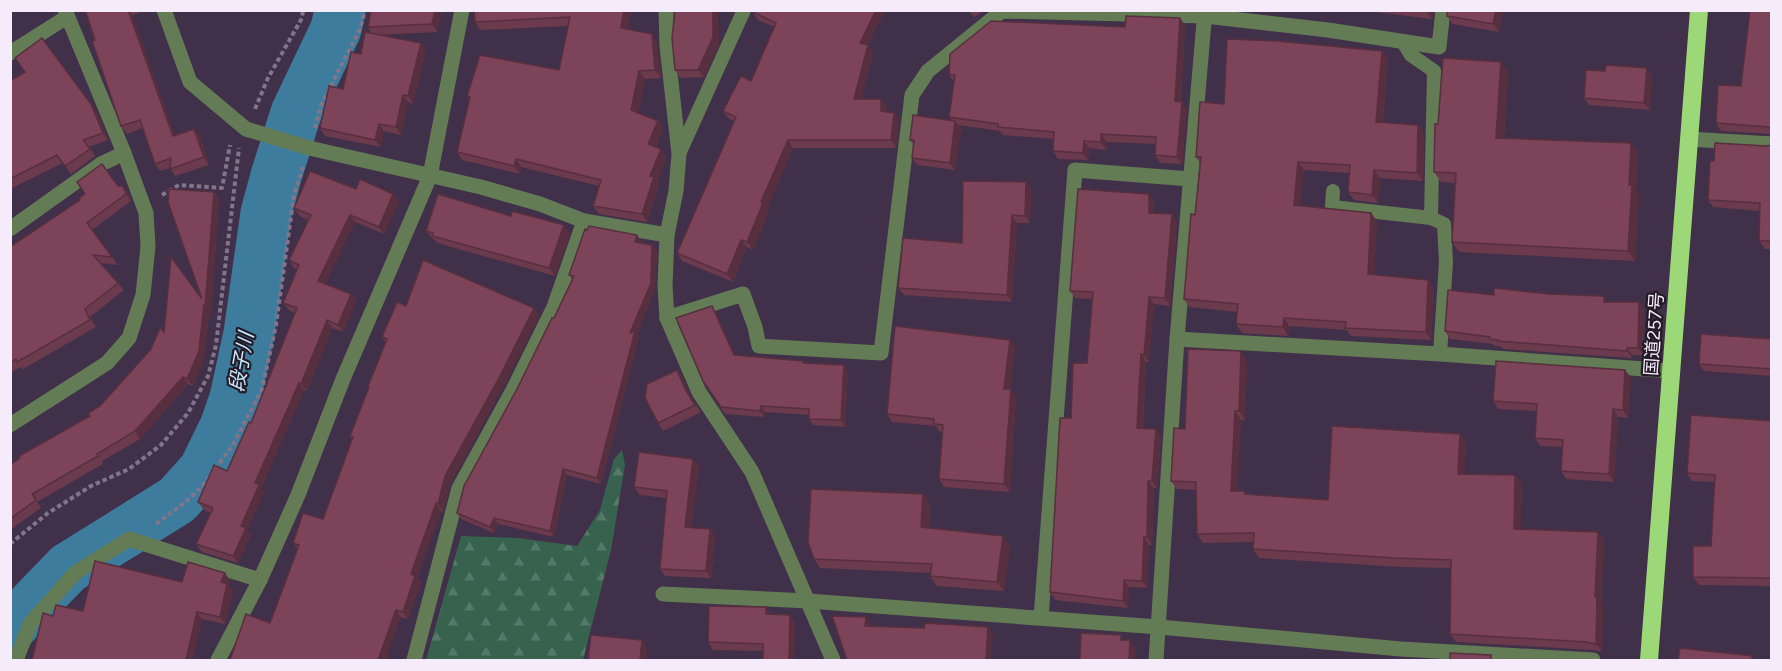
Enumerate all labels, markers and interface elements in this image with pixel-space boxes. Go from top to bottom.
street label: 国道257号 [1640,291,1668,377]
water label: 段子川 [224,328,258,394]

